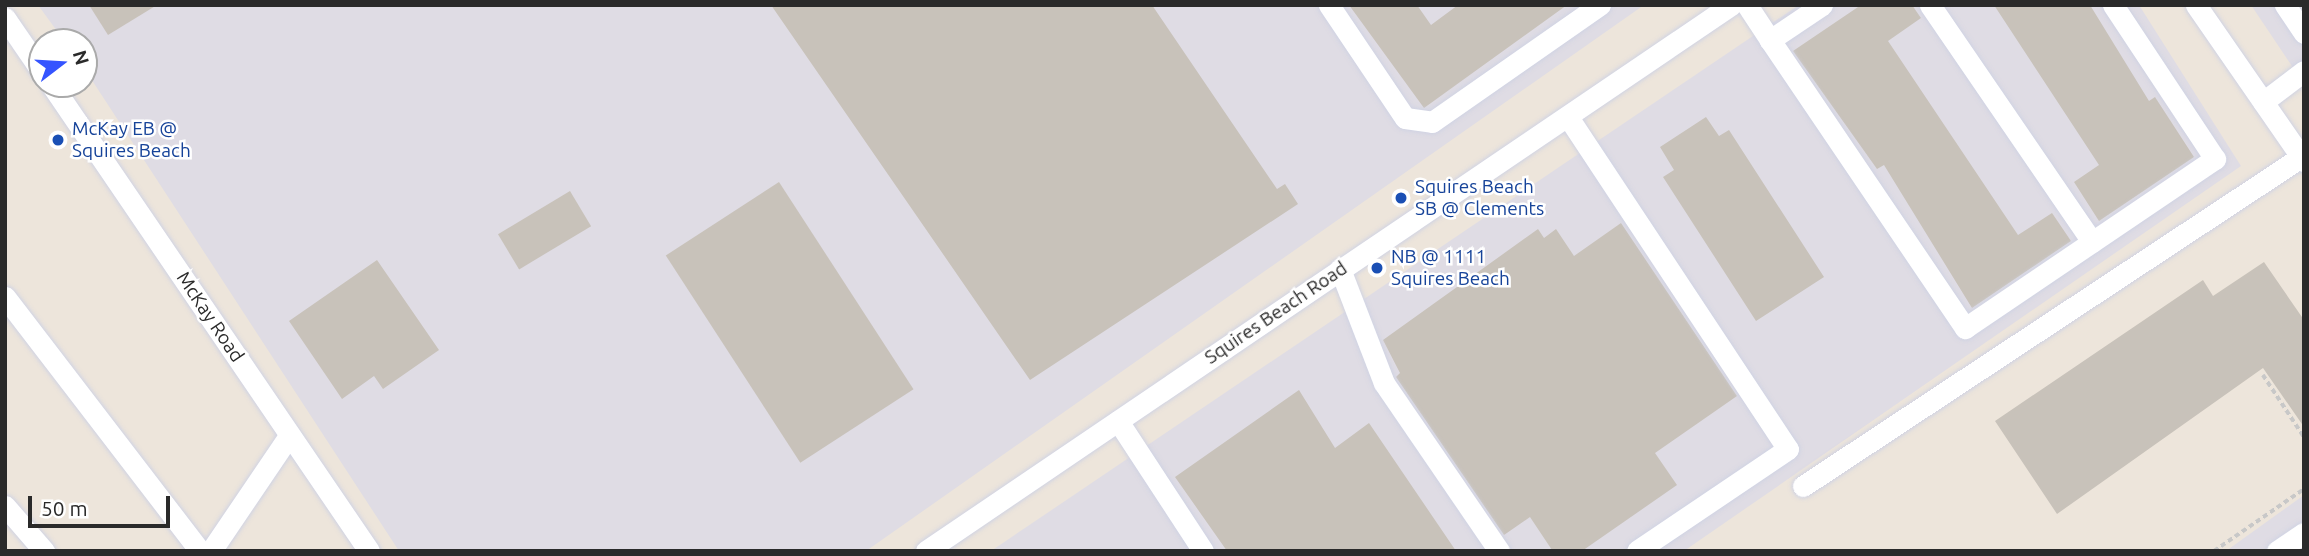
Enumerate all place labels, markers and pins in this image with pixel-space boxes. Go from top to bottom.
place label: McKay EB @ Squires Beach [72,118,191,162]
marker: McKay EB @ Squires Beach [50,132,66,148]
place label: Squires Beach SB @ Clements [1415,176,1544,220]
marker: Squires Beach SB @ Clements [1393,190,1409,206]
place label: NB @ 1111 Squires Beach [1391,246,1510,290]
marker: NB @ 1111 Squires Beach [1369,260,1385,276]

